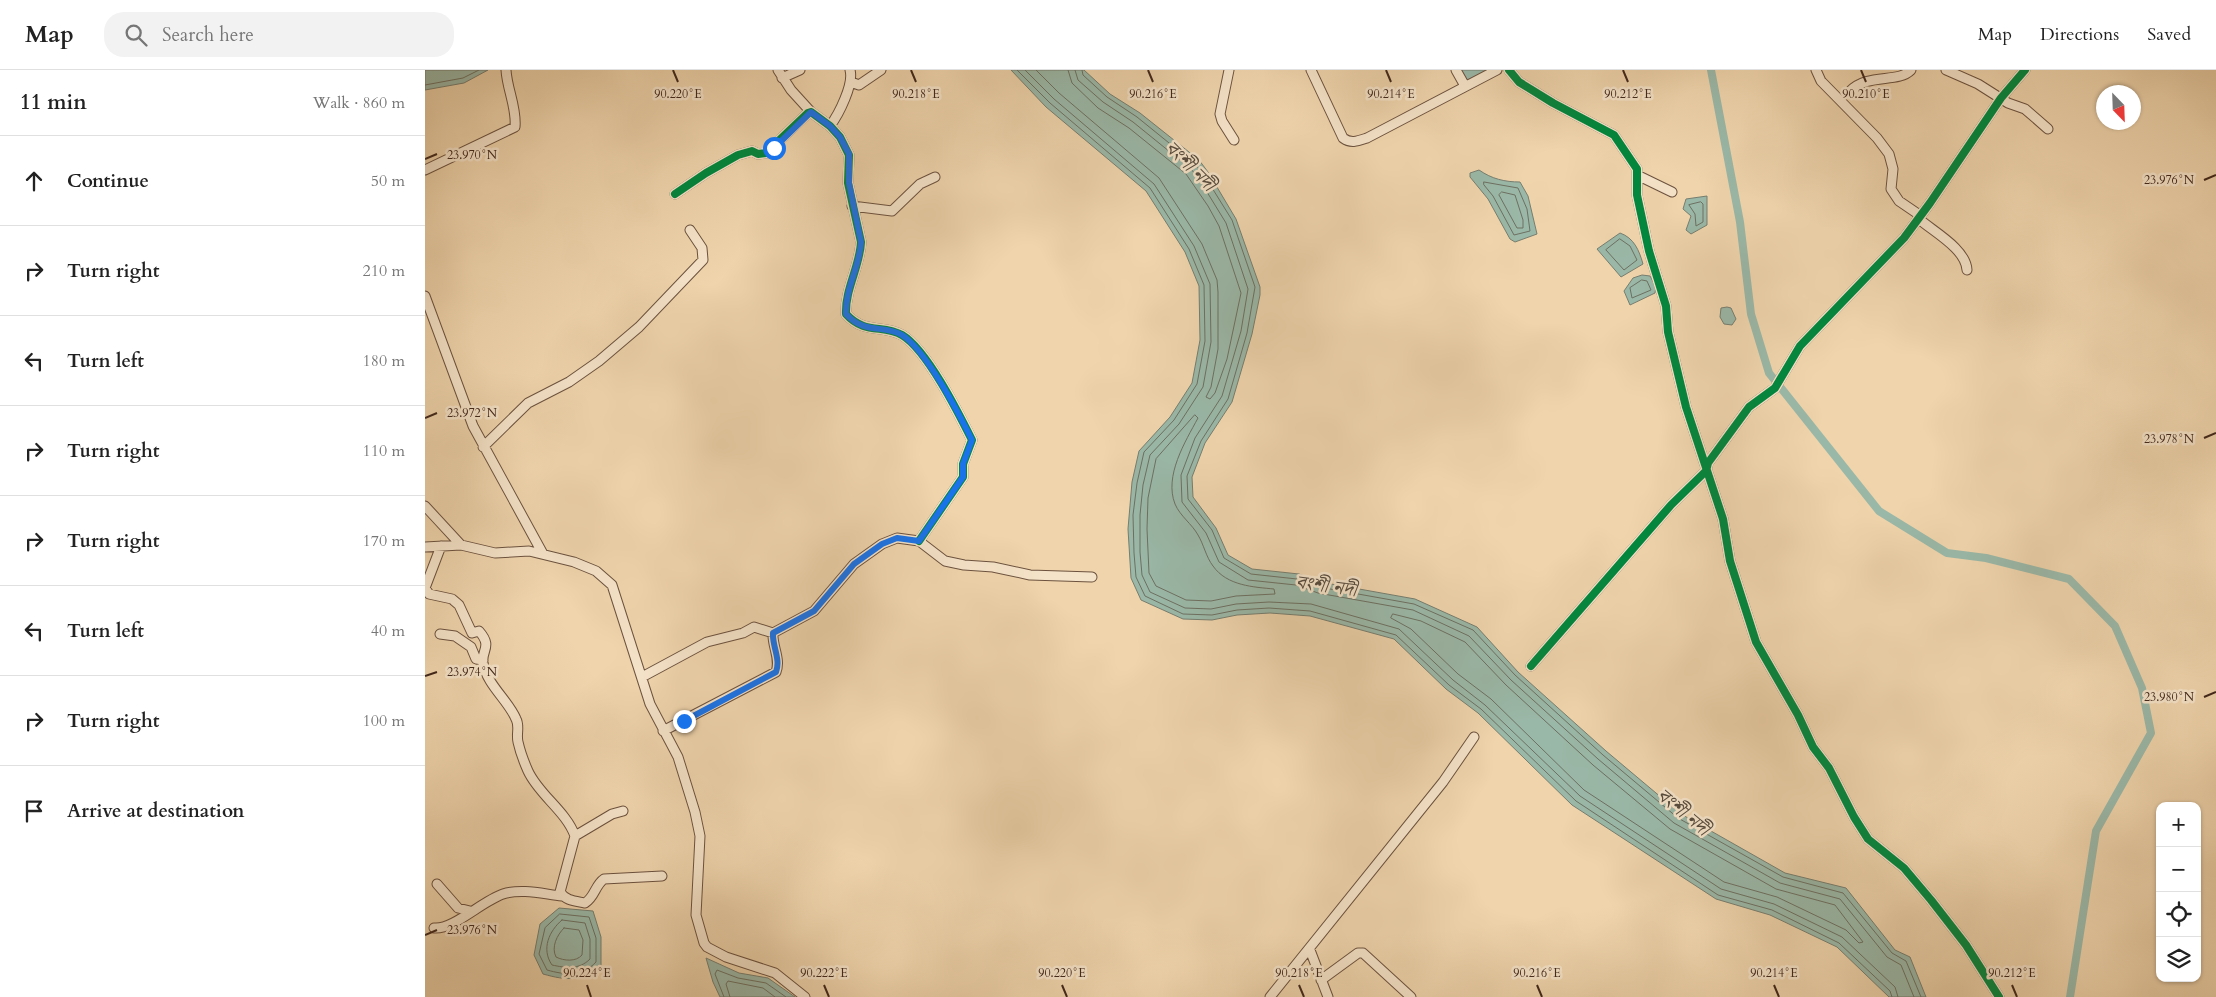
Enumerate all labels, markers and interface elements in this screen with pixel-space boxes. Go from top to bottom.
search box [104,12,454,57]
text: Map [25,18,74,51]
icon: search [122,21,150,49]
text: Search here [162,22,254,48]
text: Map [1978,22,2012,47]
text: Directions [2040,22,2119,47]
text: Saved [2147,22,2191,47]
north arrow [2096,85,2141,130]
text: 90.220°E [654,86,702,102]
text: 90.218°E [892,86,940,102]
text: 90.216°E [1129,86,1177,102]
text: 90.214°E [1367,86,1415,102]
text: 90.212°E [1604,86,1652,102]
text: 90.210°E [1842,86,1890,102]
text: 11 min [20,88,87,117]
text: Walk · 860 m [313,92,405,114]
water label: বংশী নদী [1159,135,1222,198]
route start [763,137,786,160]
text: 23.970°N [447,147,498,163]
icon: ahead [20,167,48,195]
text: Continue [67,168,149,194]
text: 50 m [371,170,405,192]
text: 23.976°N [2144,172,2195,188]
icon: right [20,257,48,285]
text: Turn right [67,258,159,284]
text: 210 m [363,260,405,282]
icon: left [20,347,48,375]
text: Turn left [67,348,144,374]
text: 180 m [363,350,405,372]
text: 23.972°N [447,405,498,421]
text: 23.978°N [2144,431,2195,447]
icon: right [20,437,48,465]
text: Turn right [67,438,159,464]
text: 110 m [363,440,405,462]
icon: right [20,527,48,555]
text: Turn right [67,528,159,554]
text: 170 m [363,530,405,552]
water label: বংশী নদী [1294,569,1360,603]
icon: left [20,617,48,645]
text: Turn left [67,618,144,644]
text: 40 m [371,620,405,642]
text: 23.974°N [447,664,498,680]
text: 23.980°N [2144,689,2195,705]
icon: right [20,707,48,735]
text: Turn right [67,708,159,734]
text: 100 m [363,710,405,732]
route end [673,710,696,733]
water label: বংশী নদী [1651,782,1717,843]
icon: arrive [20,797,48,825]
text: Arrive at destination [67,798,244,824]
map controls [2156,802,2201,982]
button: + [2156,802,2201,847]
button: − [2156,847,2201,892]
button: locate [2156,892,2201,937]
text: 23.976°N [447,922,498,938]
button: layers [2156,937,2201,982]
text: 90.224°E [563,965,611,981]
text: 90.222°E [800,965,848,981]
text: 90.220°E [1038,965,1086,981]
text: 90.218°E [1275,965,1323,981]
text: 90.216°E [1513,965,1561,981]
text: 90.214°E [1750,965,1798,981]
text: 90.212°E [1988,965,2036,981]

